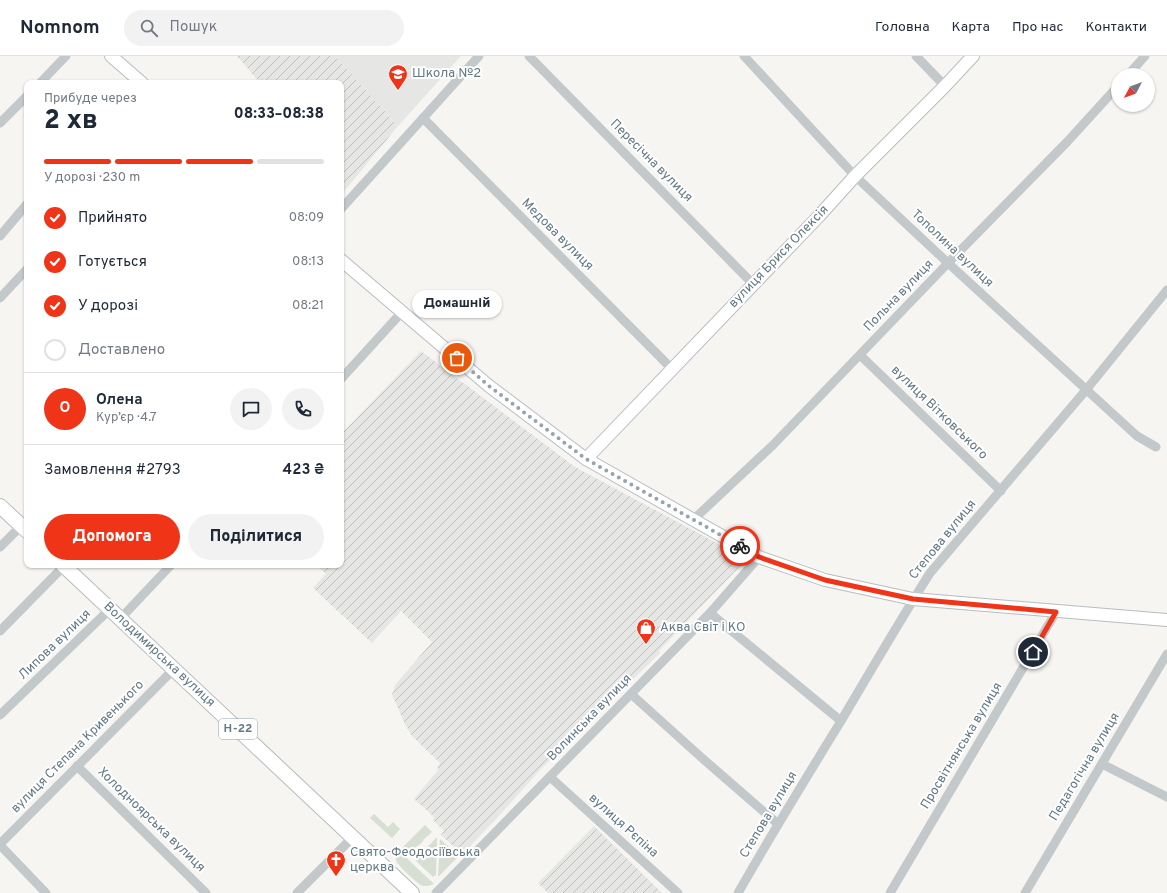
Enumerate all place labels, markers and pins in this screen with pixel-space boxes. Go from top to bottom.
school or university icon: Школа №2 [387,63,409,91]
place label: Школа №2 [412,66,481,82]
callout: Домашній [412,290,502,318]
pin [440,341,474,375]
shop icon: Аква Світ і КО [635,617,657,645]
place label: Аква Світ і КО [660,620,746,636]
pin [1016,635,1050,669]
place label: Свято-Феодосіївська церква [350,845,480,876]
church icon: Свято-Феодосіївська церква [325,849,347,877]

